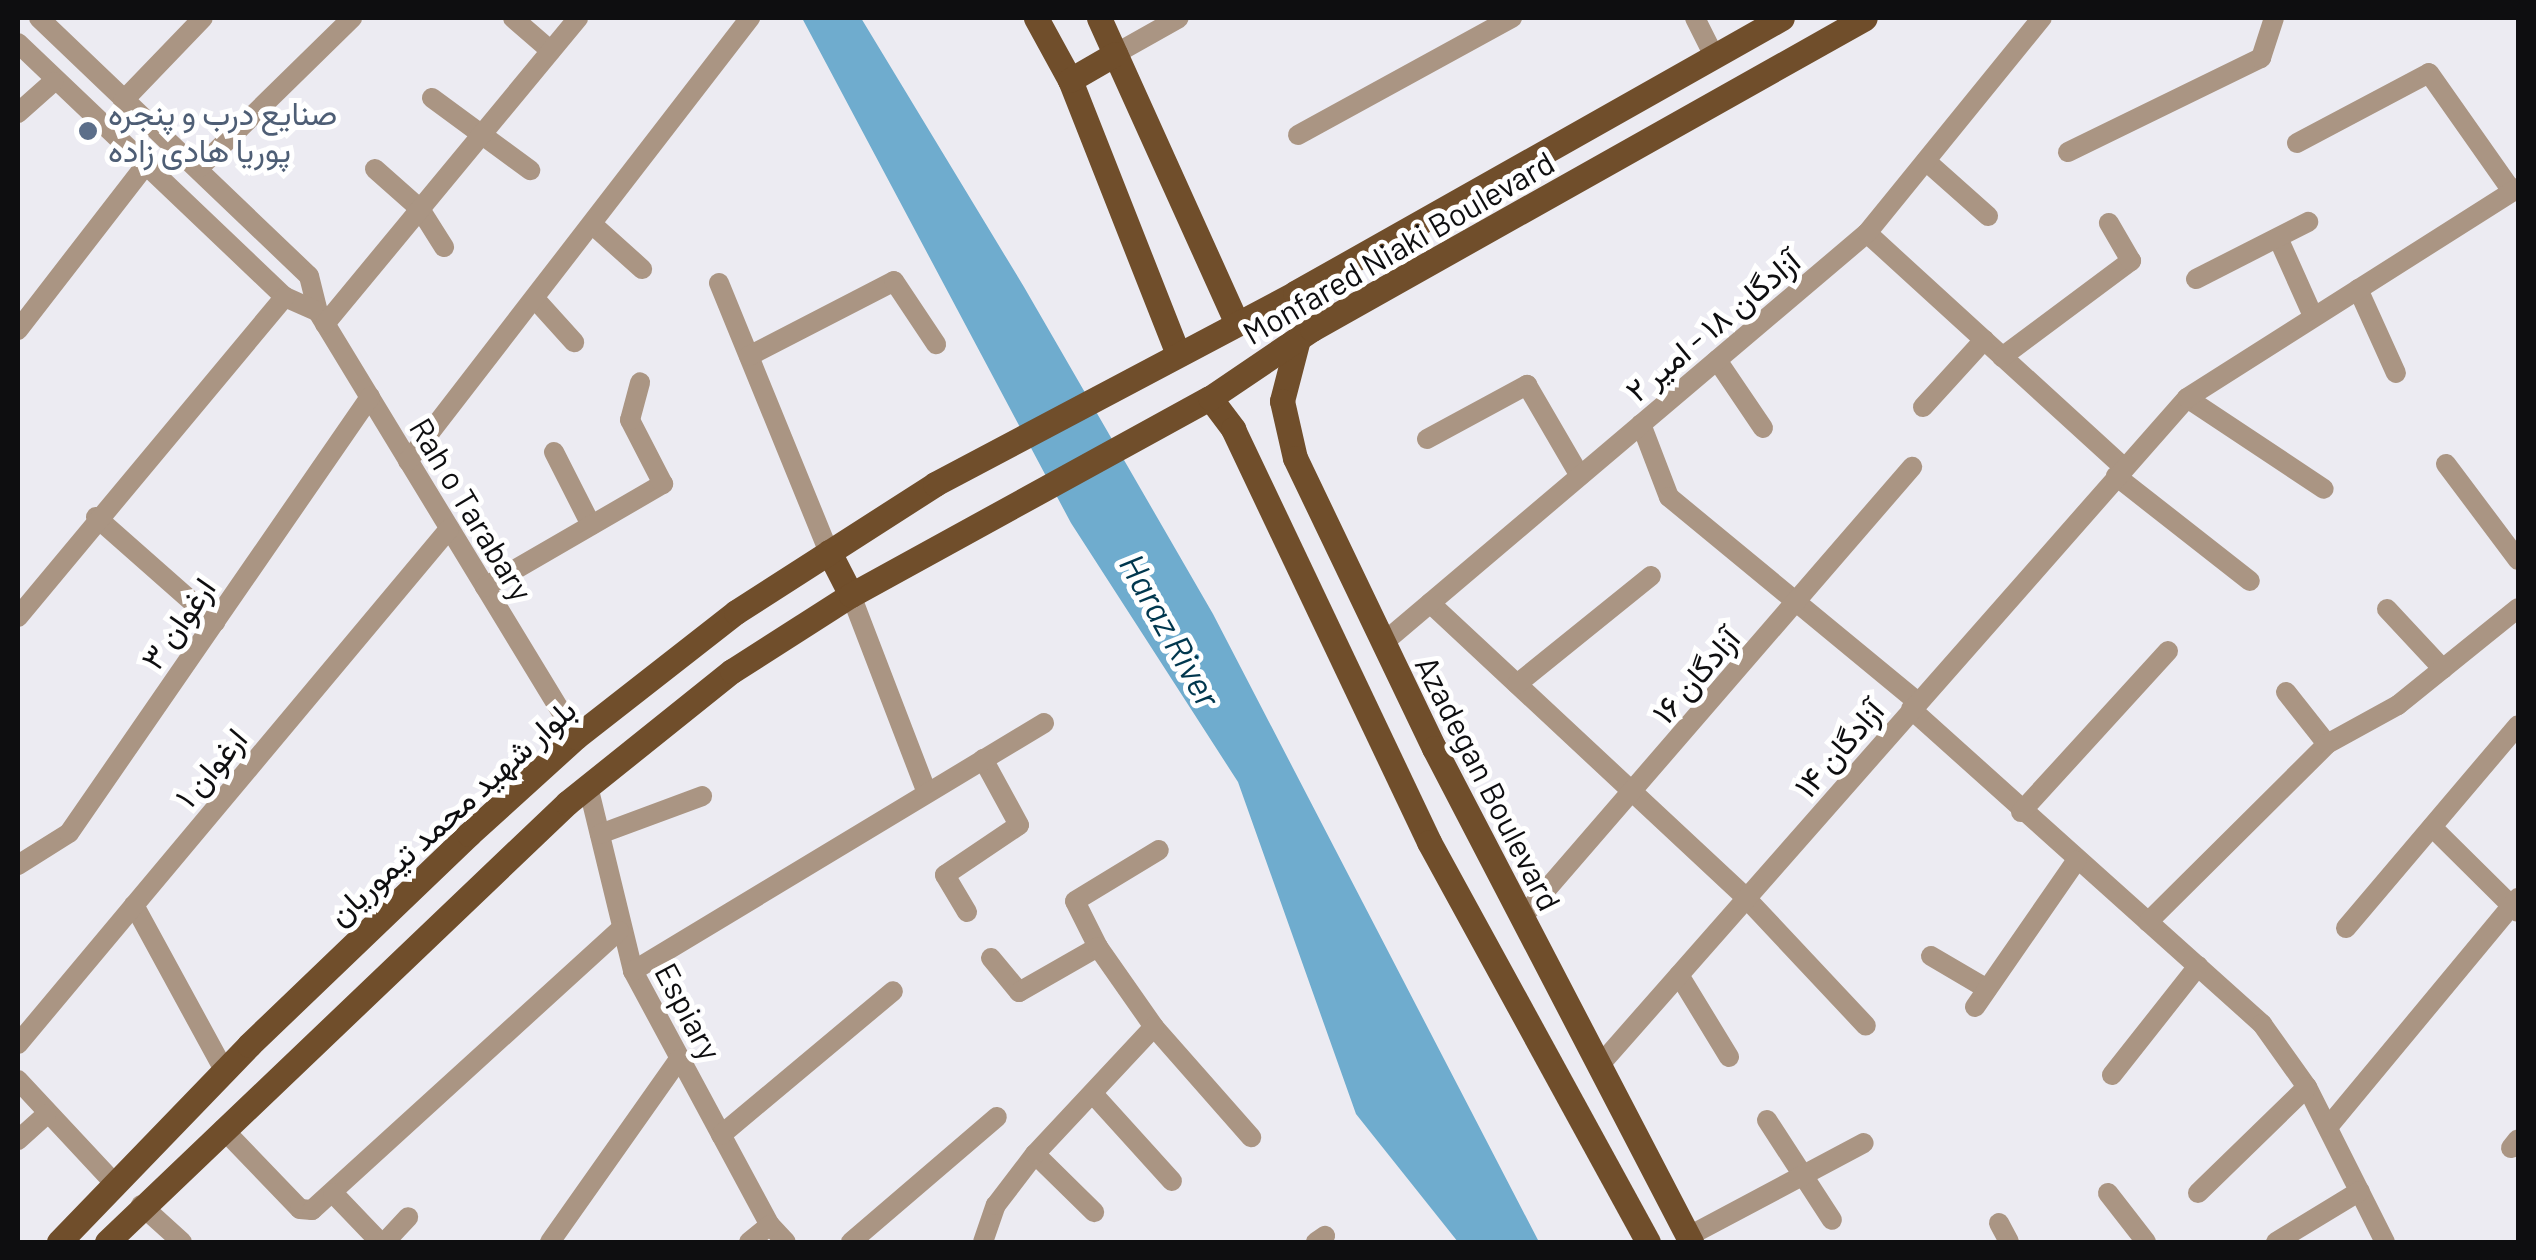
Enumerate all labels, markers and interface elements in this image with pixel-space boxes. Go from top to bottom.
place label: صنایع درب و پنجره پوریا هادی زاده [108,94,337,169]
marker: صنایع درب و پنجره پوریا هادی زاده [77,120,99,142]
street label: Monfared Niaki Boulevard [1236,142,1560,352]
street label: آزادگان ۱۸ - امیر ۲ [1617,241,1807,409]
street label: Rah o Tarabary [402,411,542,607]
water label: Haraz River [1112,546,1230,714]
street label: ارغوان ۳ [132,570,222,676]
street label: آزادگان ۱۶ [1643,619,1747,731]
street label: Azadegan Boulevard [1408,649,1570,917]
street label: بلوار شهید محمد تیموریان [319,690,583,932]
street label: آزادگان ۱۴ [1785,691,1891,805]
street label: ارغوان ۱ [166,720,254,814]
street label: Espiary [648,956,730,1066]

